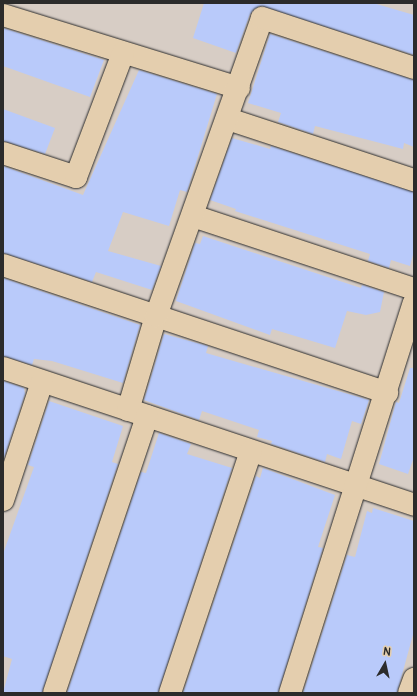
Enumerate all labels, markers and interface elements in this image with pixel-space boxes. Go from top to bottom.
north arrow [365,644,405,684]
text: N [382,645,392,659]

